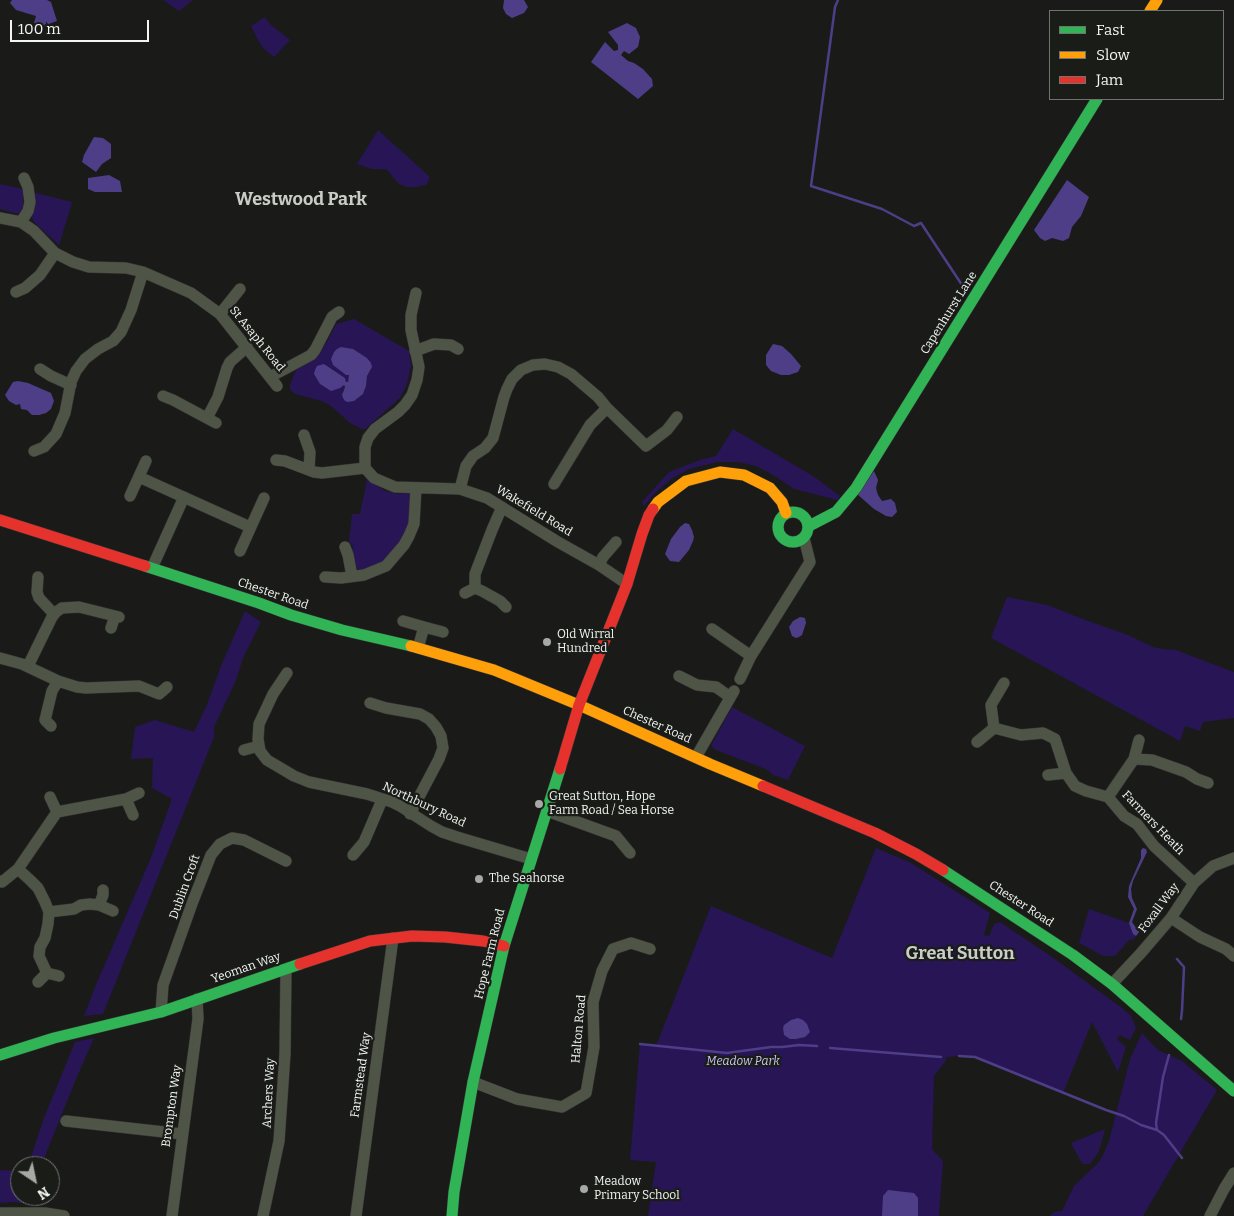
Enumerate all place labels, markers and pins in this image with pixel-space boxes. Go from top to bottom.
place label: Old Wirral Hundred [557,628,614,656]
marker: Old Wirral Hundred [541,636,553,648]
place label: Great Sutton, Hope Farm Road / Sea Horse [549,790,674,818]
marker: Great Sutton, Hope Farm Road / Sea Horse [533,798,545,810]
place label: The Seahorse [489,872,564,886]
marker: The Seahorse [473,873,485,885]
place label: Meadow Primary School [594,1175,680,1203]
marker: Meadow Primary School [578,1183,590,1195]

